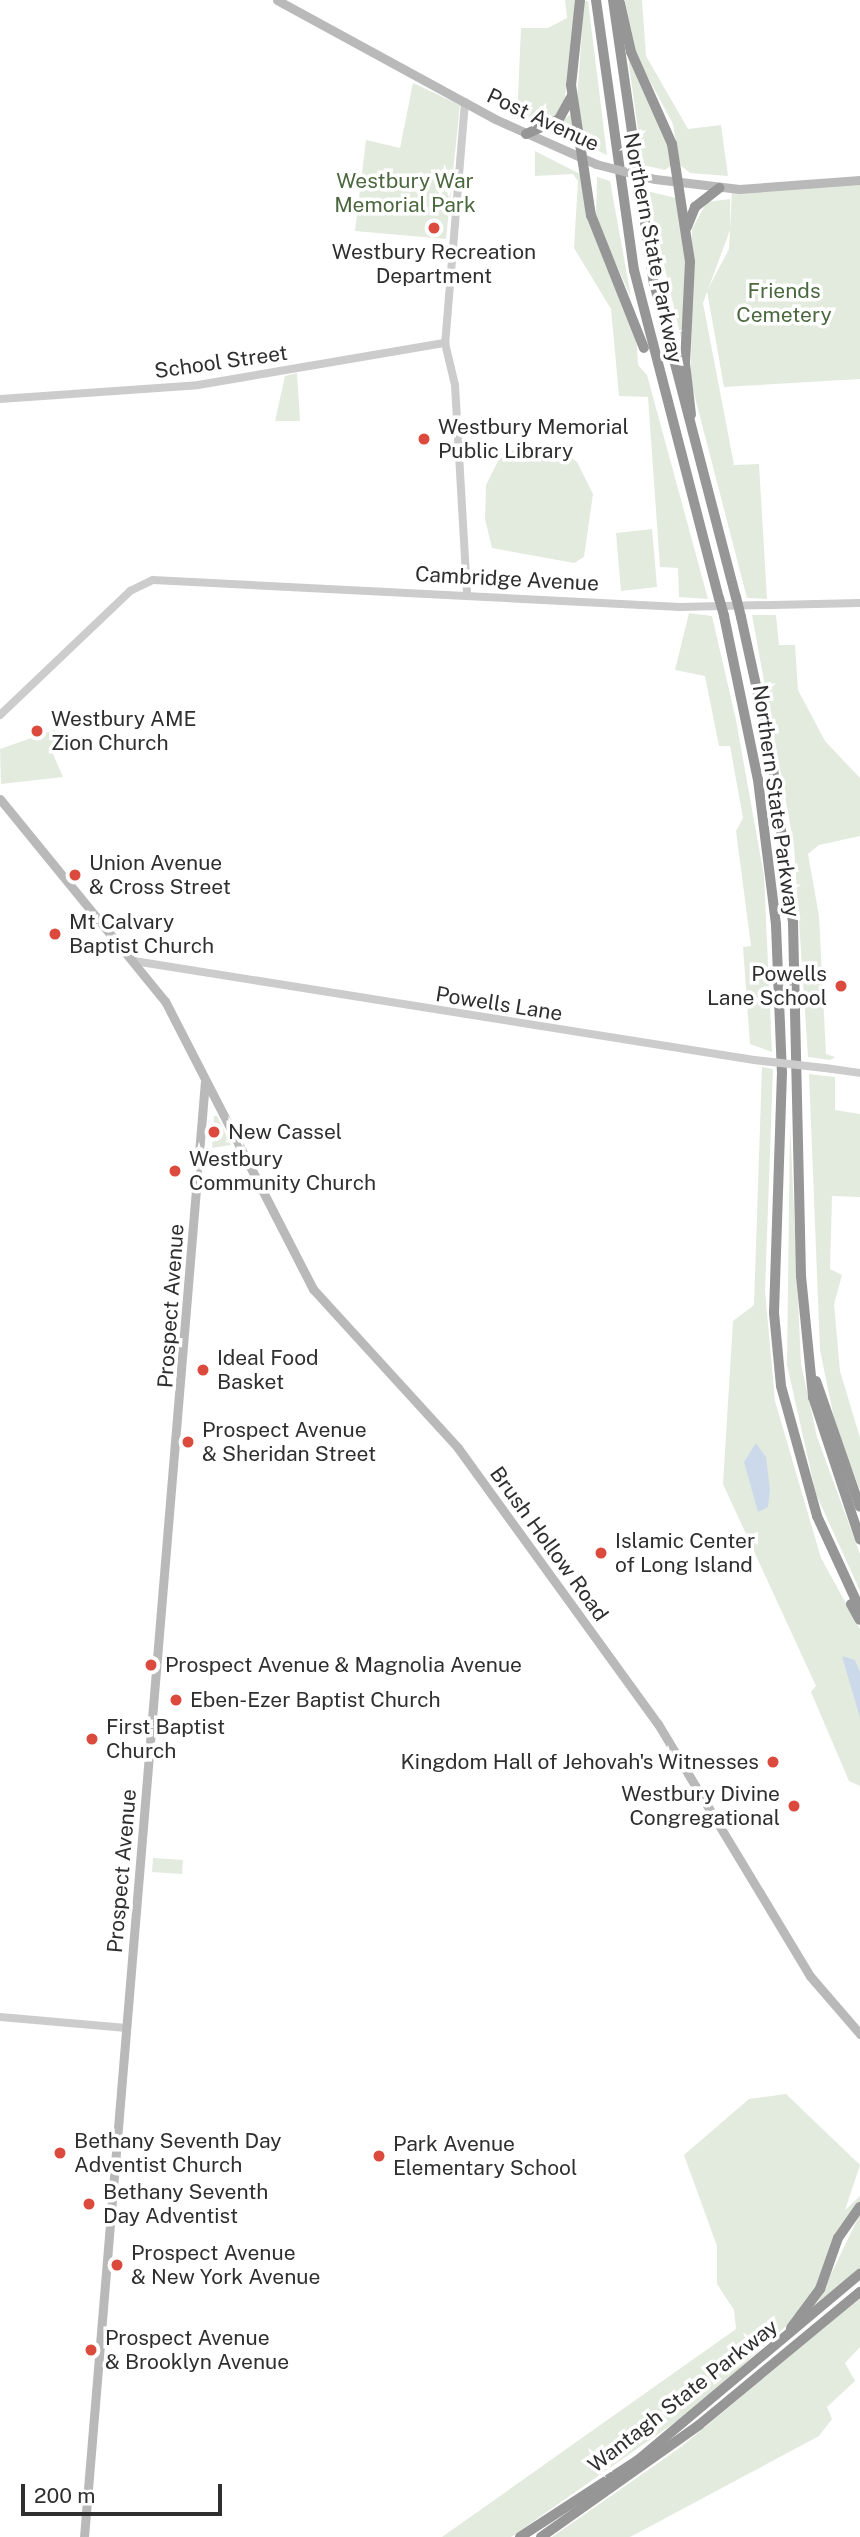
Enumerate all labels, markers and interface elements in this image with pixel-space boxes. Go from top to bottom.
street label: Post Avenue [483,83,603,157]
street label: Northern State Parkway [618,130,688,366]
park label: Westbury War Memorial Park [334,168,476,218]
marker: Westbury Recreation Department [426,220,442,236]
place label: Westbury Recreation Department [332,239,536,289]
park label: Friends Cemetery [736,278,832,328]
street label: School Street [153,340,289,384]
place label: Westbury Memorial Public Library [438,414,629,464]
marker: Westbury Memorial Public Library [416,431,432,447]
street label: Cambridge Avenue [414,562,600,596]
street label: Northern State Parkway [747,683,805,919]
place label: Westbury AME Zion Church [51,706,197,756]
marker: Westbury AME Zion Church [29,723,45,739]
place label: Union Avenue & Cross Street [89,850,231,900]
marker: Union Avenue & Cross Street [67,867,83,883]
place label: Mt Calvary Baptist Church [69,909,214,959]
marker: Mt Calvary Baptist Church [47,926,63,942]
place label: Powells Lane School [707,961,827,1011]
marker: Powells Lane School [833,978,849,994]
street label: Powells Lane [434,982,564,1026]
place label: New Cassel [228,1119,342,1145]
marker: New Cassel [206,1124,222,1140]
place label: Westbury Community Church [189,1146,376,1196]
marker: Westbury Community Church [167,1163,183,1179]
street label: Prospect Avenue [153,1223,189,1389]
place label: Ideal Food Basket [217,1345,319,1395]
marker: Ideal Food Basket [195,1362,211,1378]
place label: Prospect Avenue & Sheridan Street [202,1417,376,1467]
marker: Prospect Avenue & Sheridan Street [180,1434,196,1450]
street label: Brush Hollow Road [484,1462,614,1626]
place label: Islamic Center of Long Island [615,1528,755,1578]
marker: Islamic Center of Long Island [593,1545,609,1561]
place label: Prospect Avenue & Magnolia Avenue [165,1652,522,1678]
marker: Prospect Avenue & Magnolia Avenue [143,1657,159,1673]
place label: Eben-Ezer Baptist Church [190,1687,441,1713]
marker: Eben-Ezer Baptist Church [168,1692,184,1708]
place label: First Baptist Church [106,1714,225,1764]
marker: First Baptist Church [84,1731,100,1747]
place label: Kingdom Hall of Jehovah's Witnesses [400,1749,759,1775]
marker: Kingdom Hall of Jehovah's Witnesses [765,1754,781,1770]
place label: Westbury Divine Congregational [621,1781,780,1831]
street label: Prospect Avenue [102,1788,142,1954]
marker: Westbury Divine Congregational [786,1798,802,1814]
place label: Bethany Seventh Day Adventist Church [74,2128,282,2178]
place label: Park Avenue Elementary School [393,2131,577,2181]
marker: Bethany Seventh Day Adventist Church [52,2145,68,2161]
marker: Park Avenue Elementary School [371,2148,387,2164]
place label: Bethany Seventh Day Adventist [103,2179,268,2229]
marker: Bethany Seventh Day Adventist [81,2196,97,2212]
place label: Prospect Avenue & New York Avenue [131,2240,320,2290]
marker: Prospect Avenue & New York Avenue [109,2257,125,2273]
street label: Wantagh State Parkway [583,2314,783,2478]
place label: Prospect Avenue & Brooklyn Avenue [105,2325,289,2375]
marker: Prospect Avenue & Brooklyn Avenue [83,2342,99,2358]
scale bar [24,2470,226,2514]
text: 200 m [34,2483,95,2508]

